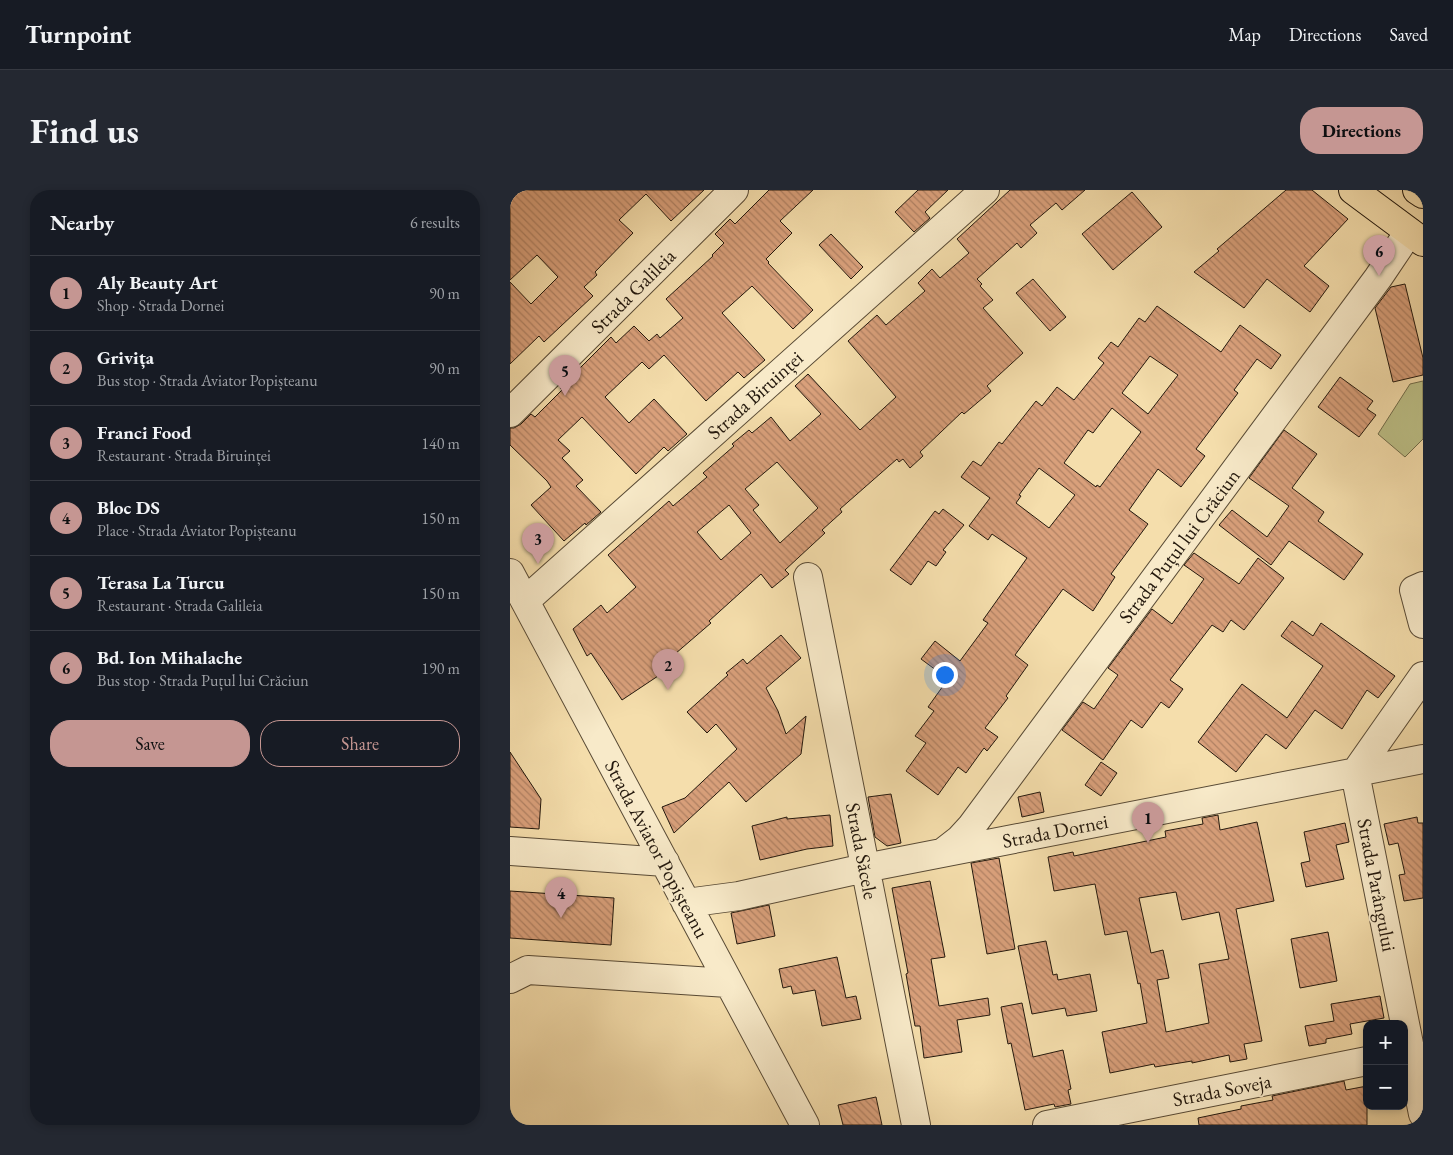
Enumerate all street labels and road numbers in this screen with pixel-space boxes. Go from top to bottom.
street label: Strada Galileia [585,243,681,339]
street label: Strada Biruinței [701,345,809,445]
street label: Strada Puțul lui Crăciun [1112,463,1246,628]
street label: Strada Aviator Popișteanu [599,755,715,943]
street label: Strada Săcele [840,801,884,902]
street label: Strada Dornei [1000,808,1110,854]
street label: Strada Parângului [1351,816,1403,954]
street label: Strada Soveja [1171,1068,1273,1112]

